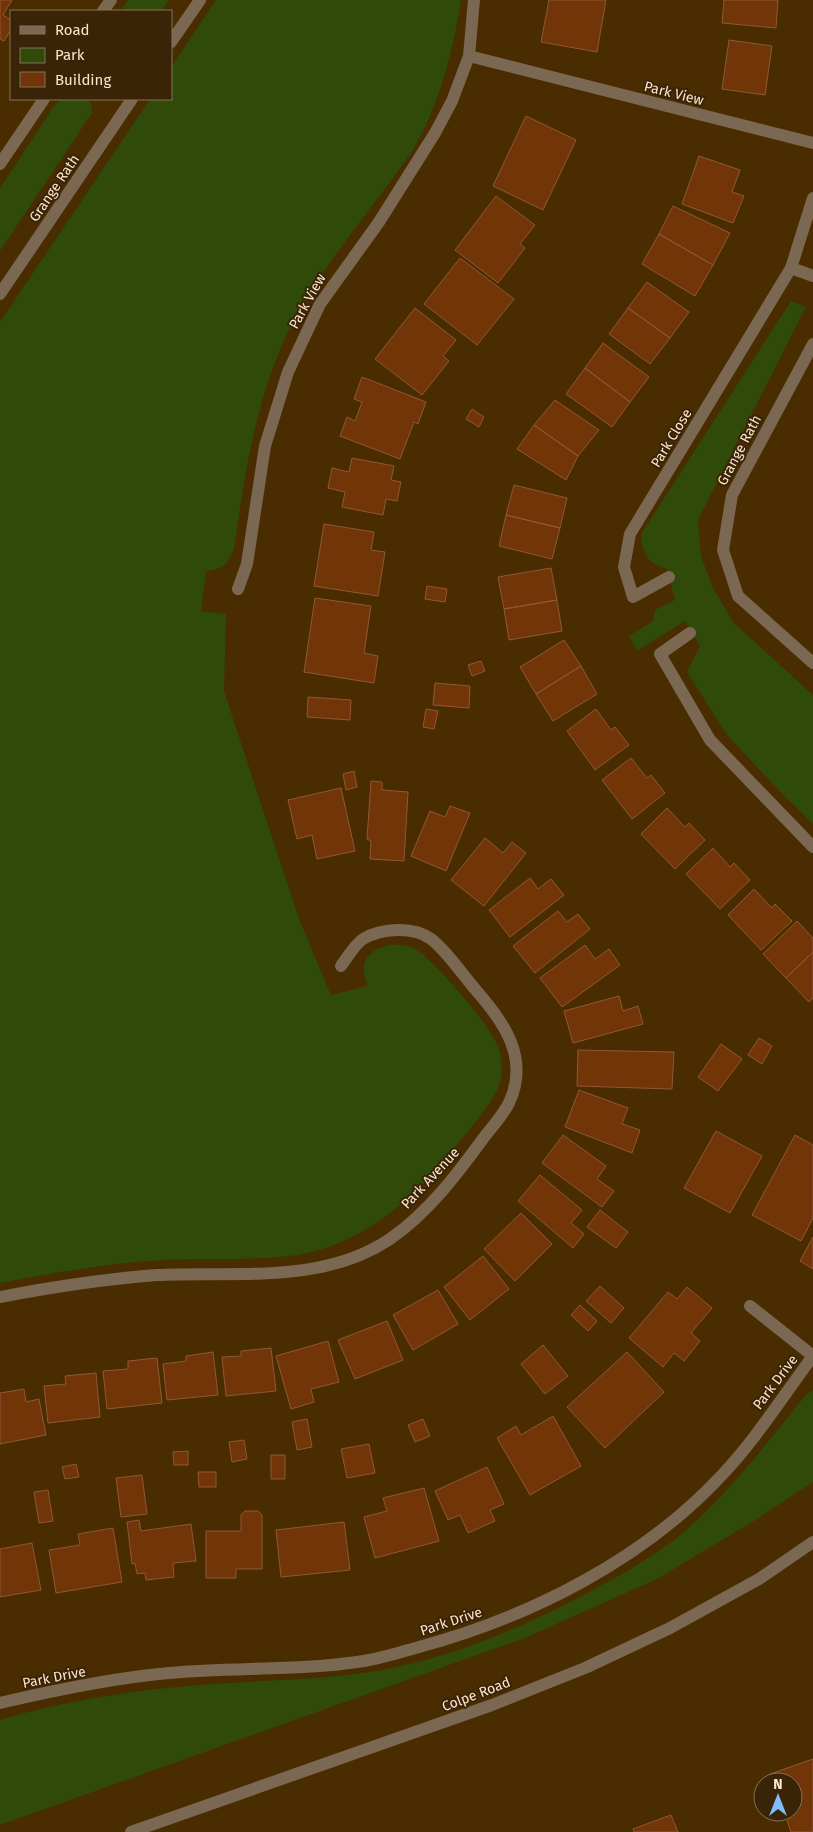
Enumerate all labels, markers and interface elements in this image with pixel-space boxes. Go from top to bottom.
legend [10,10,172,100]
text: Road [55,21,90,39]
text: Park [55,46,85,64]
text: Building [55,71,111,89]
street label: Park View [642,78,705,109]
street label: Grange Rath [26,152,83,225]
street label: Park View [285,271,330,332]
street label: Park Close [647,406,696,471]
street label: Grange Rath [714,412,765,488]
street label: Park Avenue [398,1144,463,1213]
street label: Park Drive [749,1352,801,1413]
street label: Park Drive [418,1603,484,1639]
street label: Park Drive [21,1663,87,1692]
street label: Colpe Road [440,1674,513,1715]
north arrow [753,1772,803,1822]
text: N [773,1776,783,1793]

